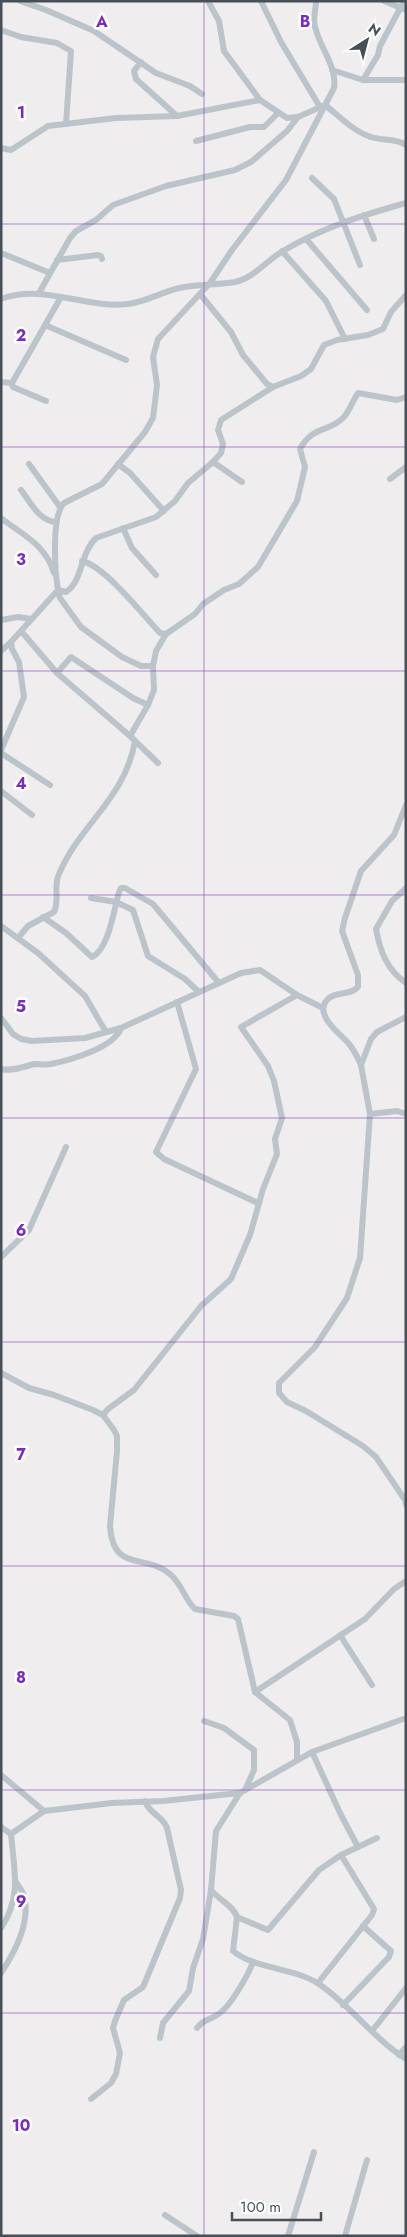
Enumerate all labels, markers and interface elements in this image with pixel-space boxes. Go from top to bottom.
text: A [95,10,108,33]
text: B [300,10,310,33]
north arrow [342,15,392,65]
text: N [364,18,385,41]
text: 1 [17,101,25,124]
text: 2 [16,324,26,347]
text: 3 [16,548,26,571]
text: 4 [15,772,27,795]
text: 5 [16,995,26,1018]
text: 6 [16,1219,26,1242]
text: 7 [16,1443,26,1466]
text: 8 [16,1666,26,1689]
text: 9 [16,1890,26,1913]
text: 10 [12,2114,30,2137]
scale bar [232,2190,321,2222]
text: 100 m [240,2196,281,2218]

